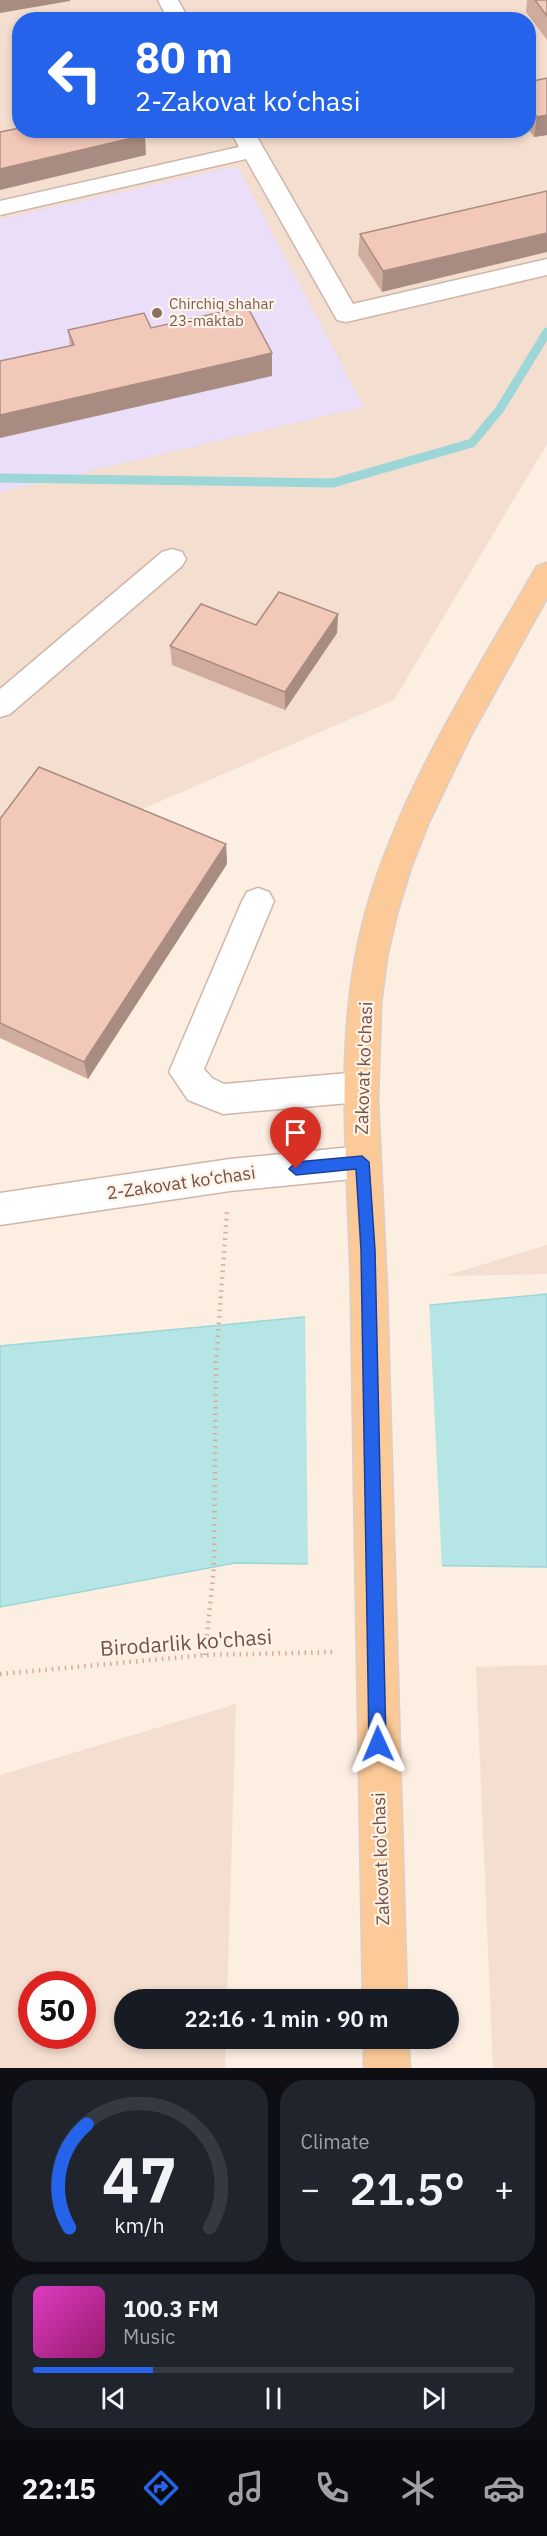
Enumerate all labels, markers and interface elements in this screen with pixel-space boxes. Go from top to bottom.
text: 80 m [135,30,233,85]
icon: left [36,36,114,114]
text: 2-Zakovat ko‘chasi [135,83,360,118]
place label: Chirchiq shahar 23-maktab [169,294,274,330]
marker: Chirchiq shahar 23-maktab [150,306,164,320]
street label: Zakovat ko'chasi [350,1001,377,1135]
pin [270,1107,321,1169]
icon: arrive [279,1116,312,1149]
street label: 2-Zakovat ko‘chasi [105,1161,257,1204]
street label: Birodarlik ko'chasi [99,1622,273,1662]
position arrow [346,1712,410,1776]
street label: Zakovat ko'chasi [367,1792,394,1926]
speed limit sign: 50 [18,1971,96,2049]
text: 22:16 · 1 min · 90 m [185,2004,389,2033]
text: Climate [301,2128,369,2155]
text: 47 [102,2138,177,2219]
text: 21.5° [349,2159,465,2217]
text: − [301,2167,320,2210]
text: + [494,2167,514,2210]
text: km/h [115,2211,165,2239]
text: 100.3 FM [123,2294,219,2323]
text: Music [123,2323,175,2350]
icon: previous [97,2382,130,2415]
icon: pause [257,2382,290,2415]
icon: next [417,2382,450,2415]
icon: directions [140,2467,182,2509]
icon: music [225,2467,267,2509]
icon: phone [311,2467,353,2509]
icon: climate [397,2467,439,2509]
icon: car [483,2467,525,2509]
text: 22:15 [22,2471,96,2506]

